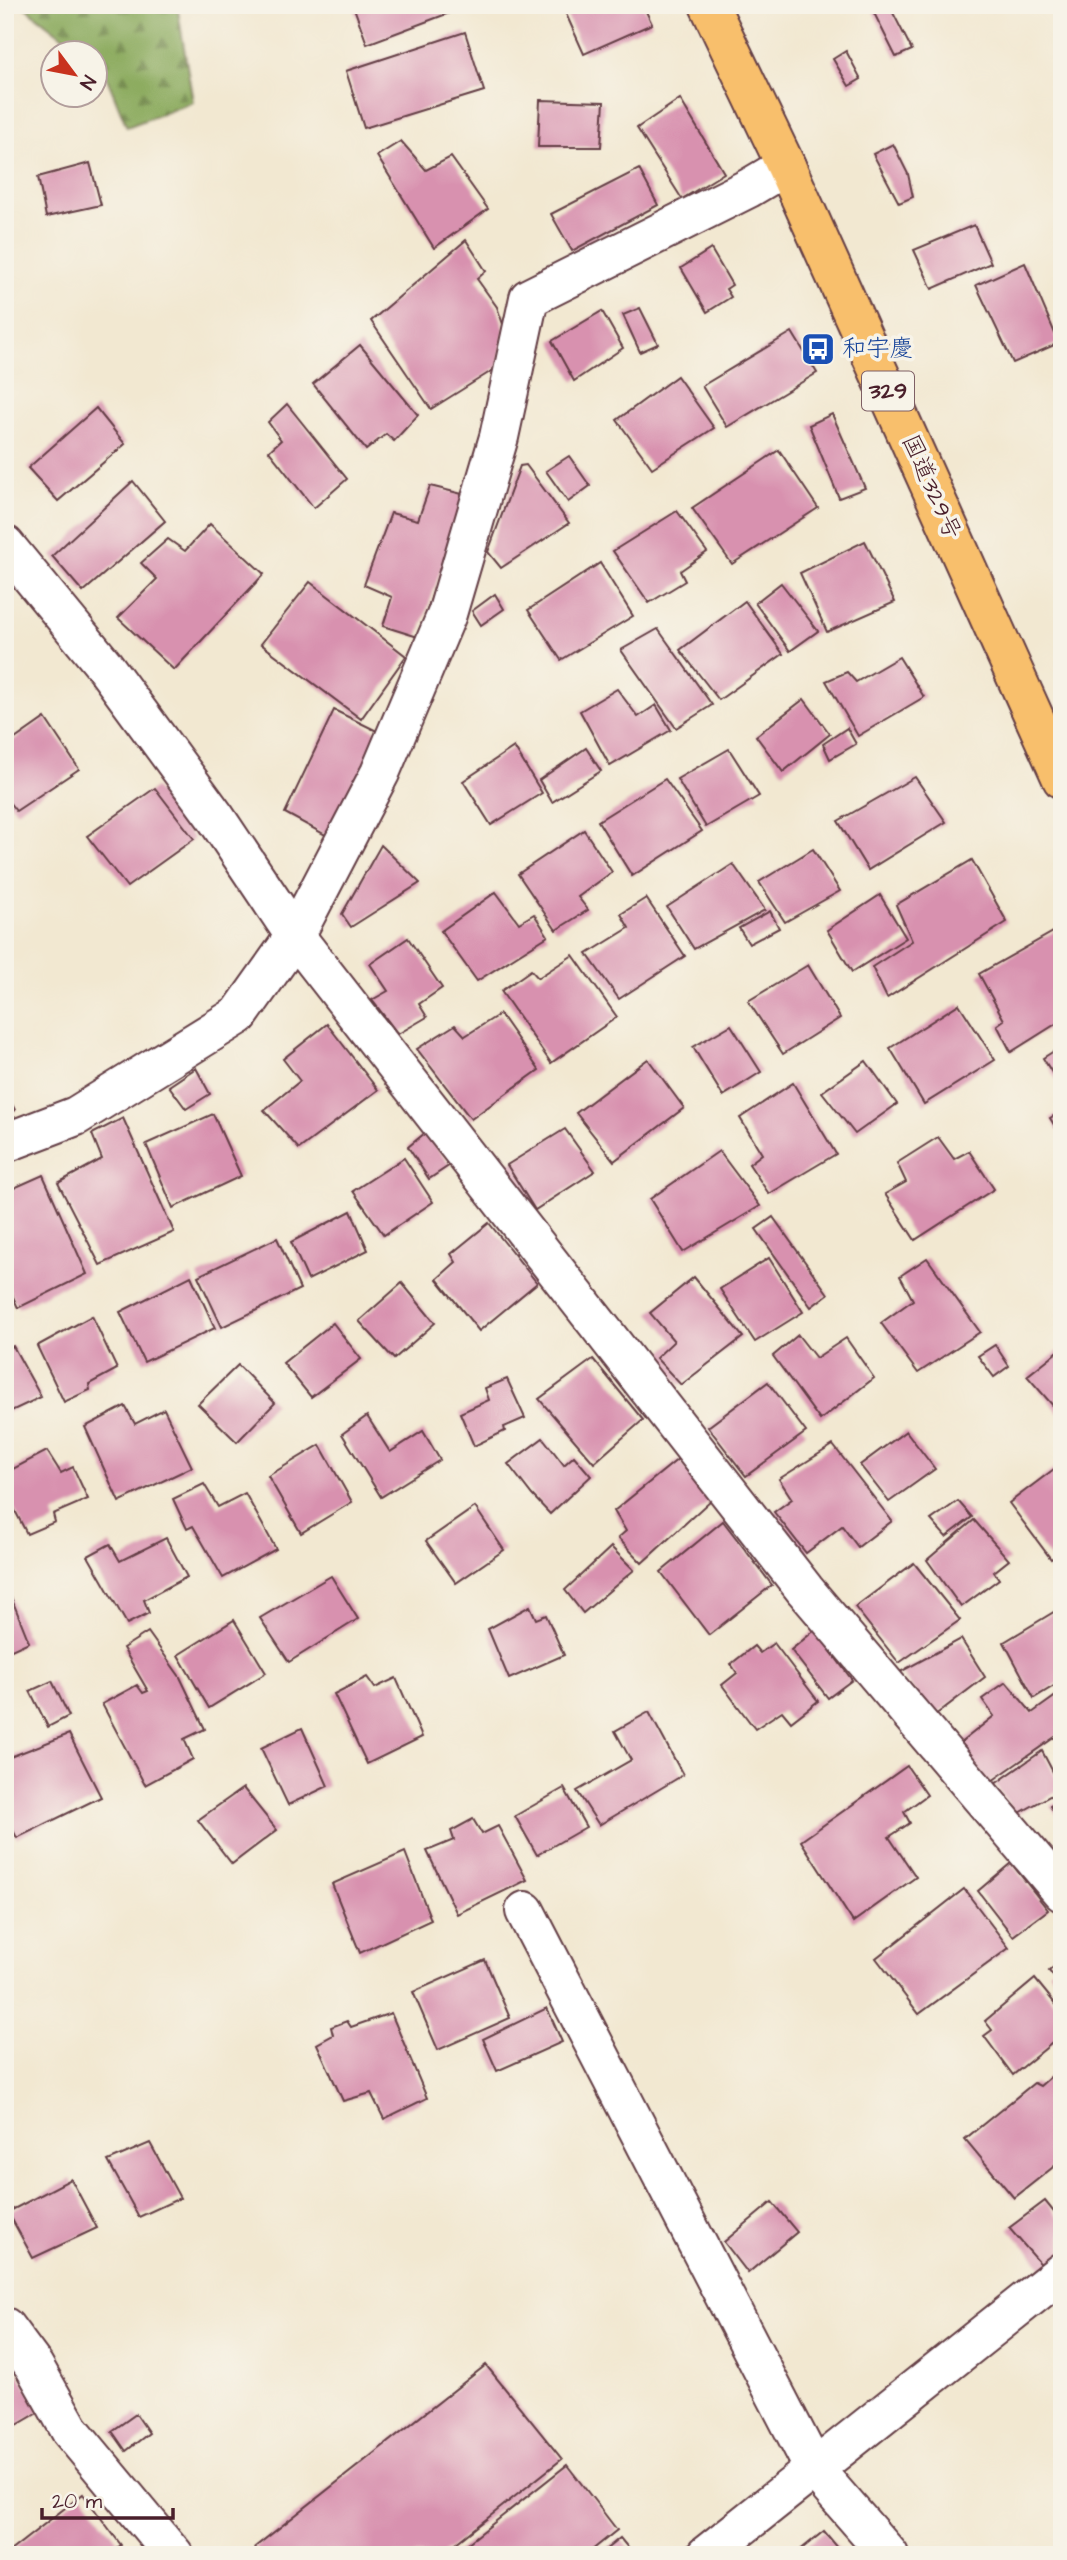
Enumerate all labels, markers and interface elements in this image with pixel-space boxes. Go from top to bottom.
north arrow [38,38,108,108]
text: N [72,70,102,94]
bus stop icon: 和宇慶 [799,330,837,368]
place label: 和宇慶 [842,332,914,366]
road number: 329 [862,372,914,410]
street label: 国道329号 [893,429,969,545]
scale bar [42,2476,173,2520]
text: 20 m [52,2487,103,2516]

